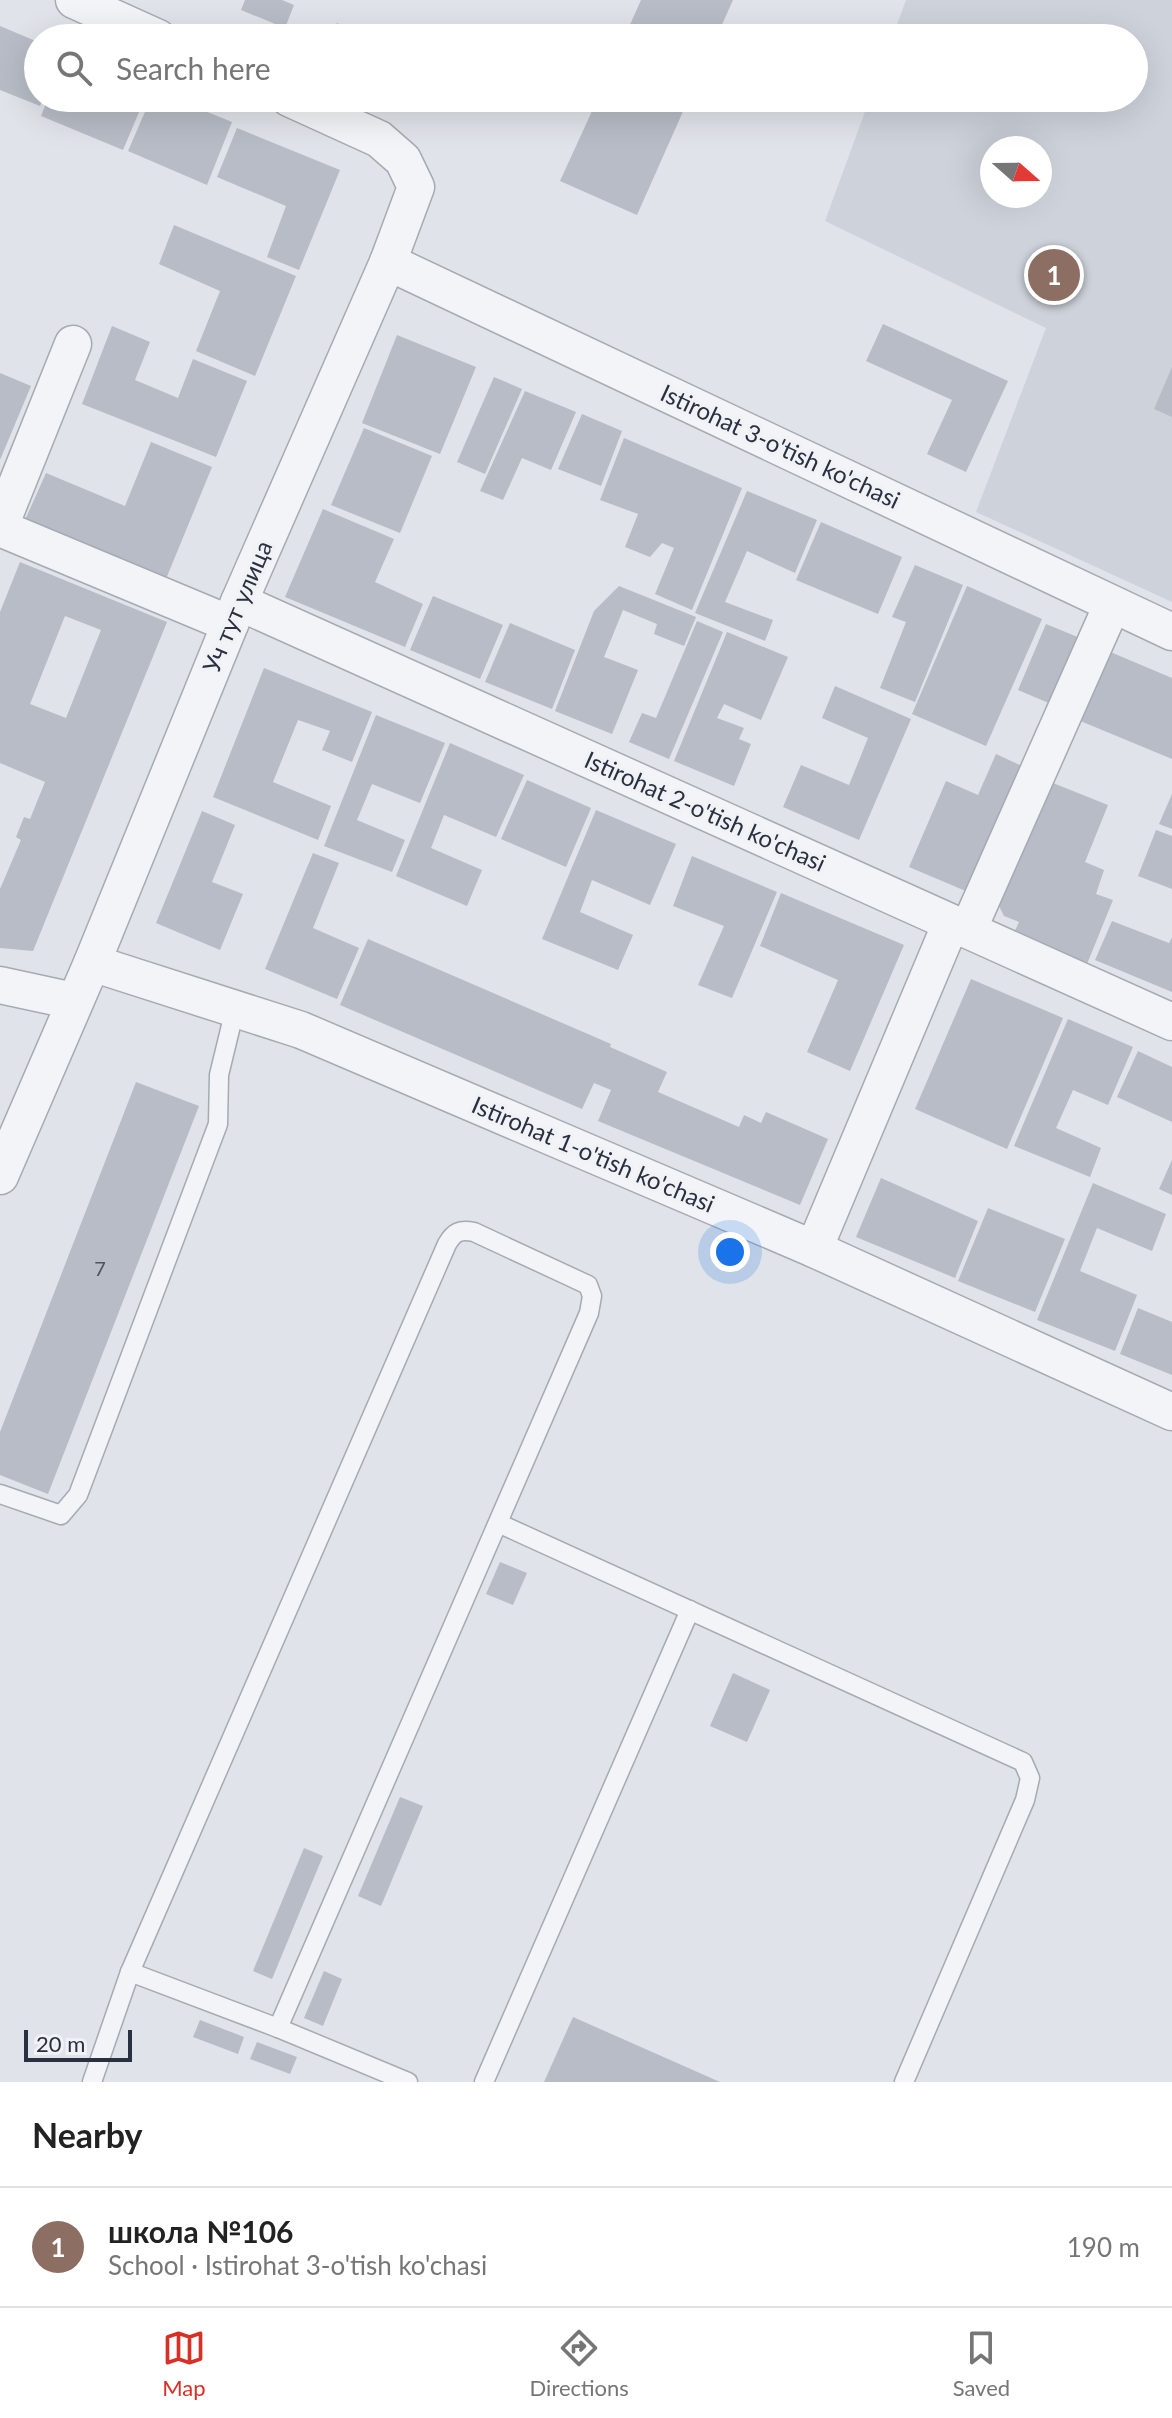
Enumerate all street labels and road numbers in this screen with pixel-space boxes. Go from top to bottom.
street label: Istirohat 3-o'tish ko'chasi [656,377,905,514]
street label: Уч тут улица [196,536,277,677]
street label: Istirohat 2-o'tish ko'chasi [581,744,831,877]
street label: Istirohat 1-o'tish ko'chasi [468,1089,719,1218]

